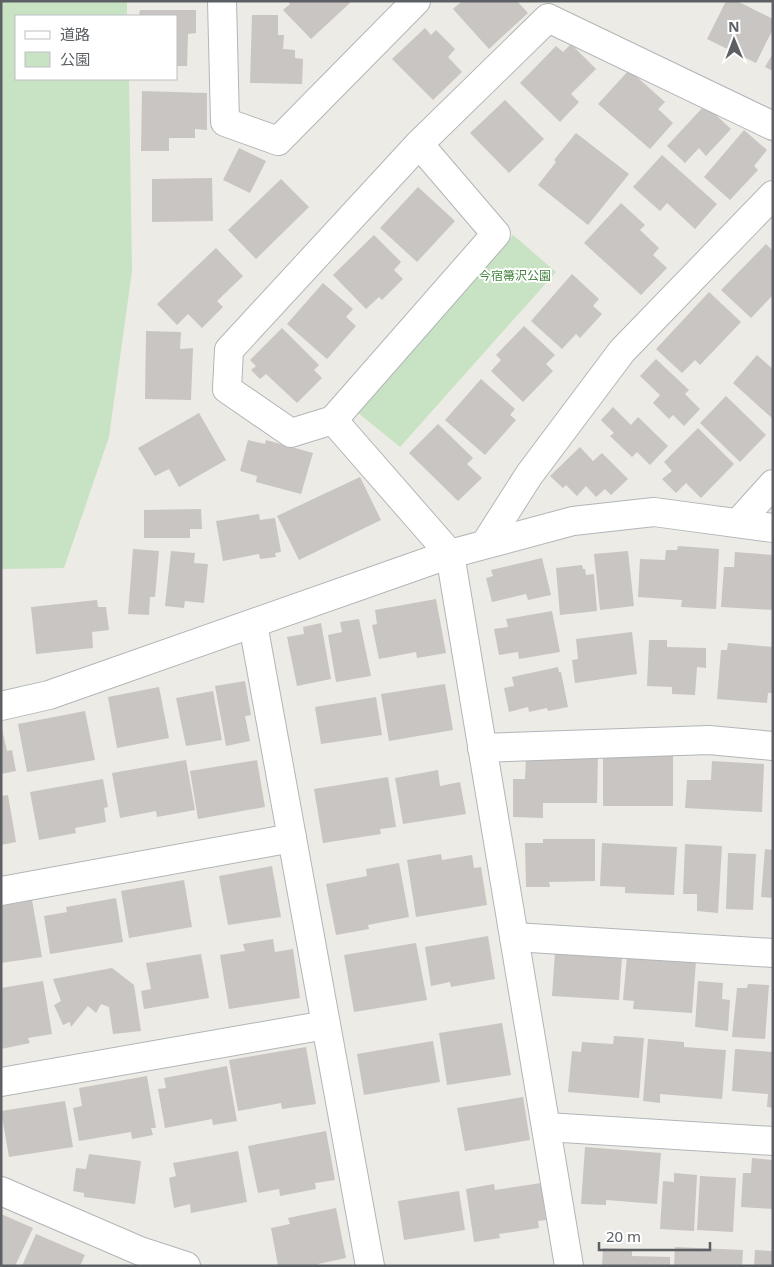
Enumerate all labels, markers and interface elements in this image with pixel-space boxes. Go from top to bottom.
legend [15,15,178,80]
north arrow [709,15,759,65]
text: N [728,17,740,36]
text: 道路 [60,24,90,44]
text: 公園 [60,49,90,69]
park label: 今宿箒沢公園 [479,267,551,284]
scale bar [599,1220,710,1252]
text: 20 m [606,1226,641,1246]

